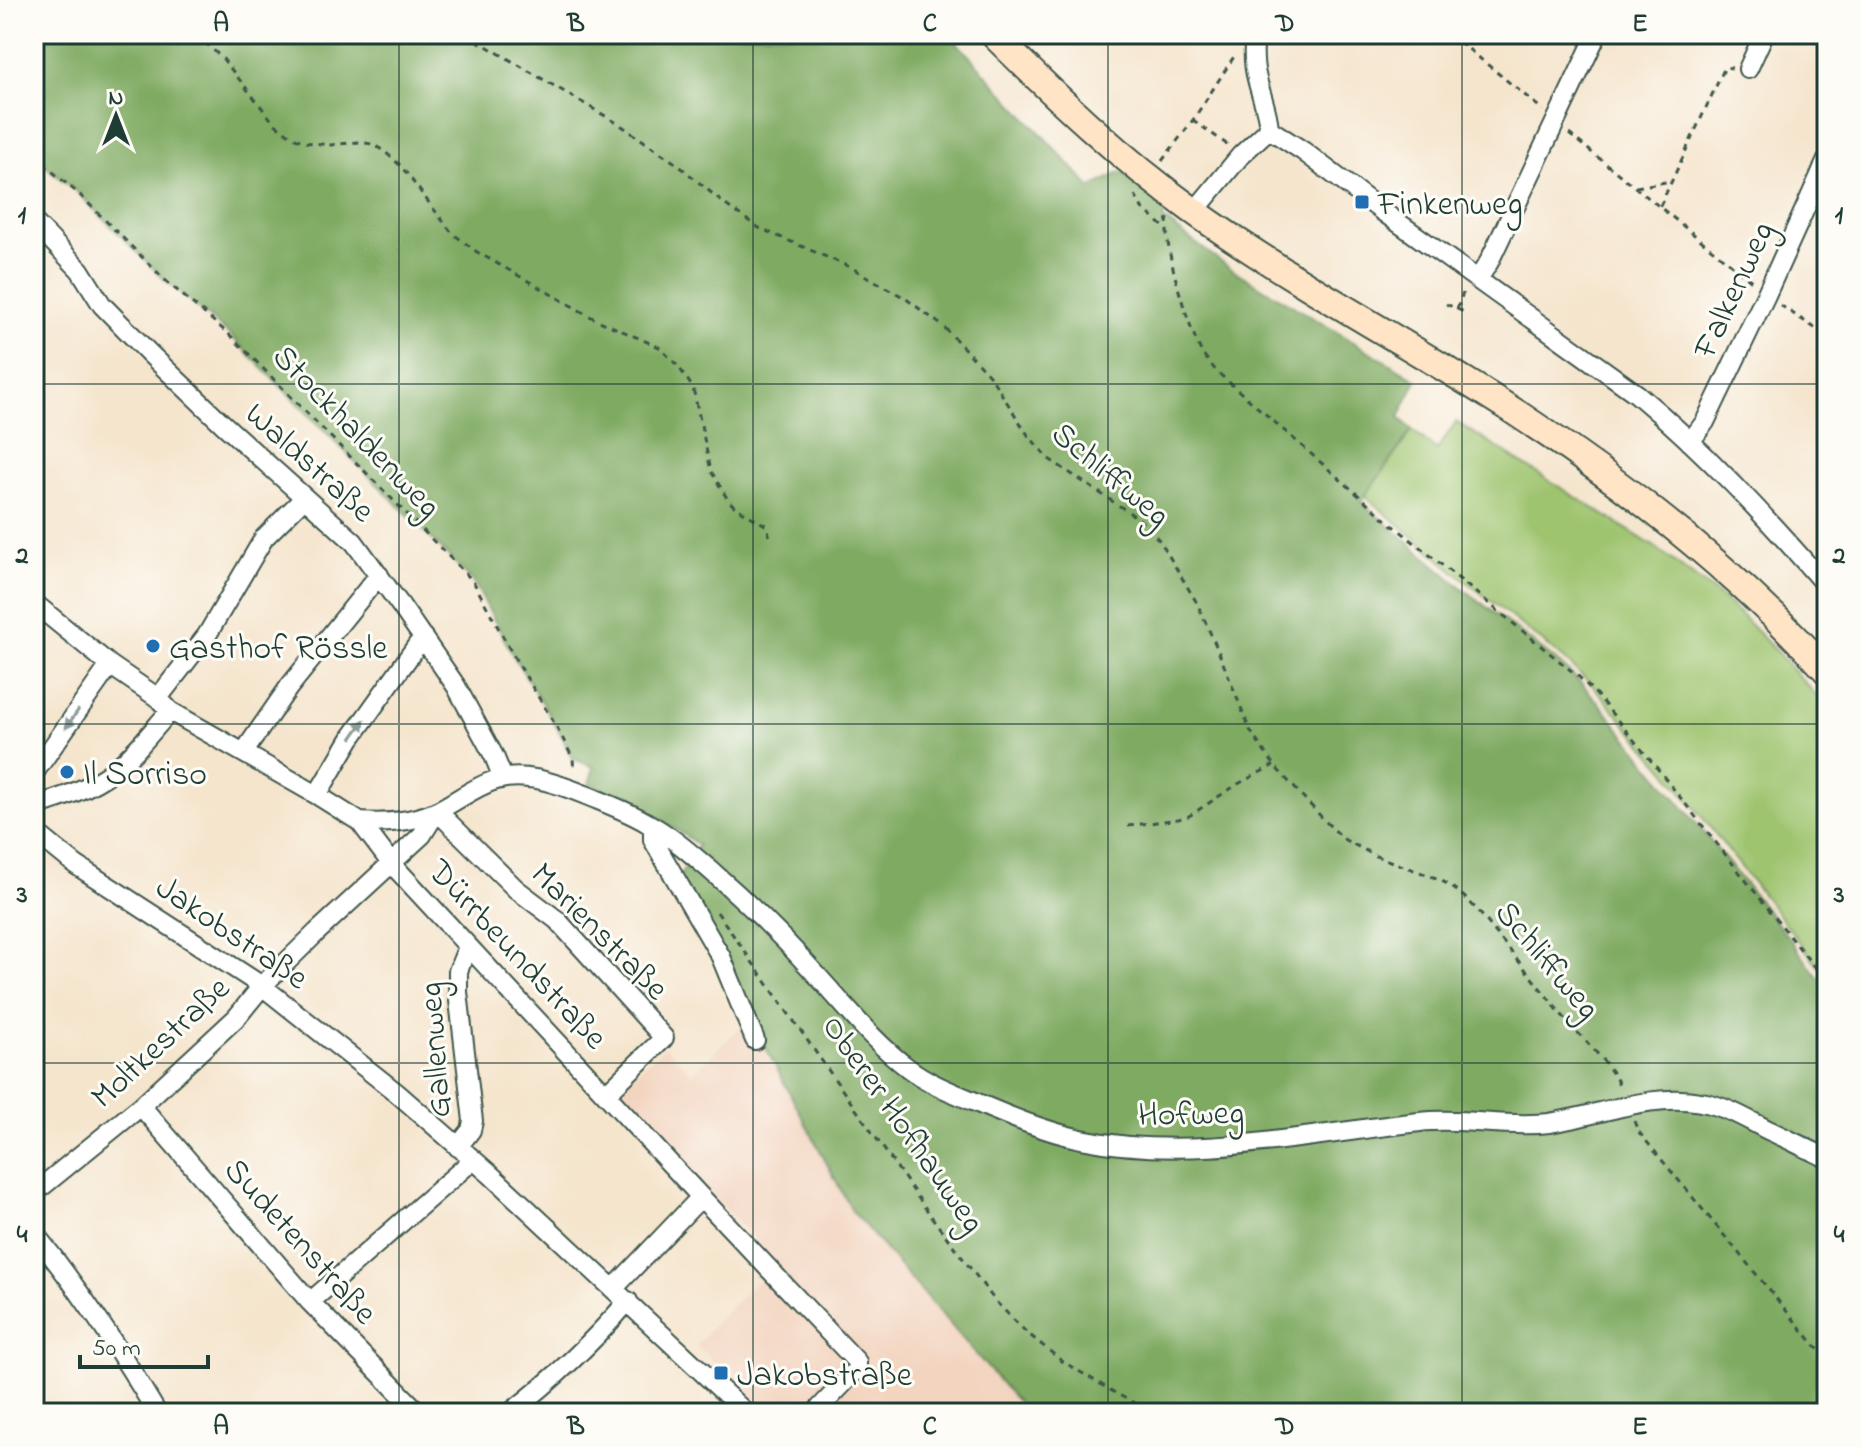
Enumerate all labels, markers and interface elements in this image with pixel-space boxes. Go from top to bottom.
text: A [213,6,229,44]
text: B [566,6,585,44]
text: C [923,6,937,44]
text: D [1274,6,1295,44]
text: E [1632,6,1648,44]
north arrow [76,76,156,156]
text: N [109,83,123,115]
place label: Finkenweg [1377,181,1523,231]
marker: Finkenweg [1353,193,1371,211]
text: 1 [18,198,27,236]
text: 1 [1835,198,1844,236]
street label: Falkenweg [1682,214,1789,368]
street label: Stockhaldenweg [259,334,451,531]
street label: Waldstraße [232,392,385,537]
street label: Schliffweg [1039,411,1180,541]
text: 2 [15,538,29,576]
text: 2 [1832,538,1846,576]
place label: Gasthof Rössle [169,625,388,675]
marker: Gasthof Rössle [144,637,162,655]
one-way arrow [65,708,80,729]
one-way arrow [350,718,365,739]
place label: Il Sorriso [83,751,207,801]
marker: Il Sorriso [58,763,76,781]
street label: Dürrbeundstraße [414,849,618,1063]
street label: Marienstraße [517,852,679,1014]
street label: Jakobstraße [144,865,318,1004]
text: 3 [16,877,28,915]
text: 3 [1833,877,1845,915]
street label: Schliffweg [1481,891,1611,1032]
street label: Moltkestraße [81,965,243,1122]
street label: Gallenweg [407,980,467,1119]
street label: Oberer Hofhauweg [808,1006,996,1245]
street label: Hofweg [1138,1090,1245,1142]
street label: Sudetenstraße [210,1148,388,1338]
text: 4 [17,1217,28,1255]
text: 4 [1834,1217,1845,1255]
scale bar [80,1319,208,1369]
text: 50 m [92,1332,141,1367]
place label: Jakobstraße [737,1352,913,1402]
marker: Jakobstraße [712,1364,730,1382]
text: A [213,1409,229,1447]
text: B [566,1409,585,1447]
text: C [923,1409,937,1447]
text: D [1274,1409,1295,1447]
text: E [1632,1409,1648,1447]

